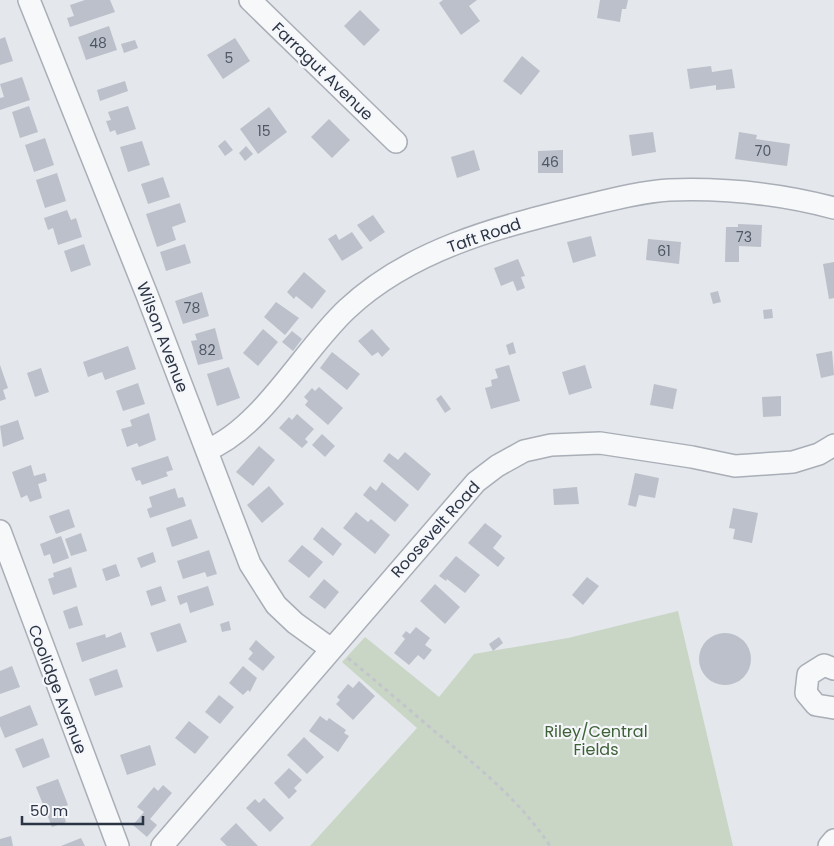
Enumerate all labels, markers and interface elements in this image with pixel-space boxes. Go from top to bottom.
street label: Farragut Avenue [267,17,378,126]
house number: 48 [89,33,107,53]
house number: 5 [225,48,233,68]
house number: 15 [257,121,271,141]
house number: 70 [755,141,771,161]
house number: 46 [541,152,559,172]
street label: Taft Road [444,212,524,259]
house number: 73 [736,227,752,247]
house number: 61 [657,241,671,261]
street label: Wilson Avenue [131,279,194,396]
house number: 78 [184,298,200,318]
house number: 82 [199,340,215,360]
street label: Roosevelt Road [386,476,485,583]
street label: Coolidge Avenue [22,621,93,757]
park label: Riley/Central Fields [544,720,648,761]
scale bar [22,794,144,826]
text: 50 m [30,800,68,821]

